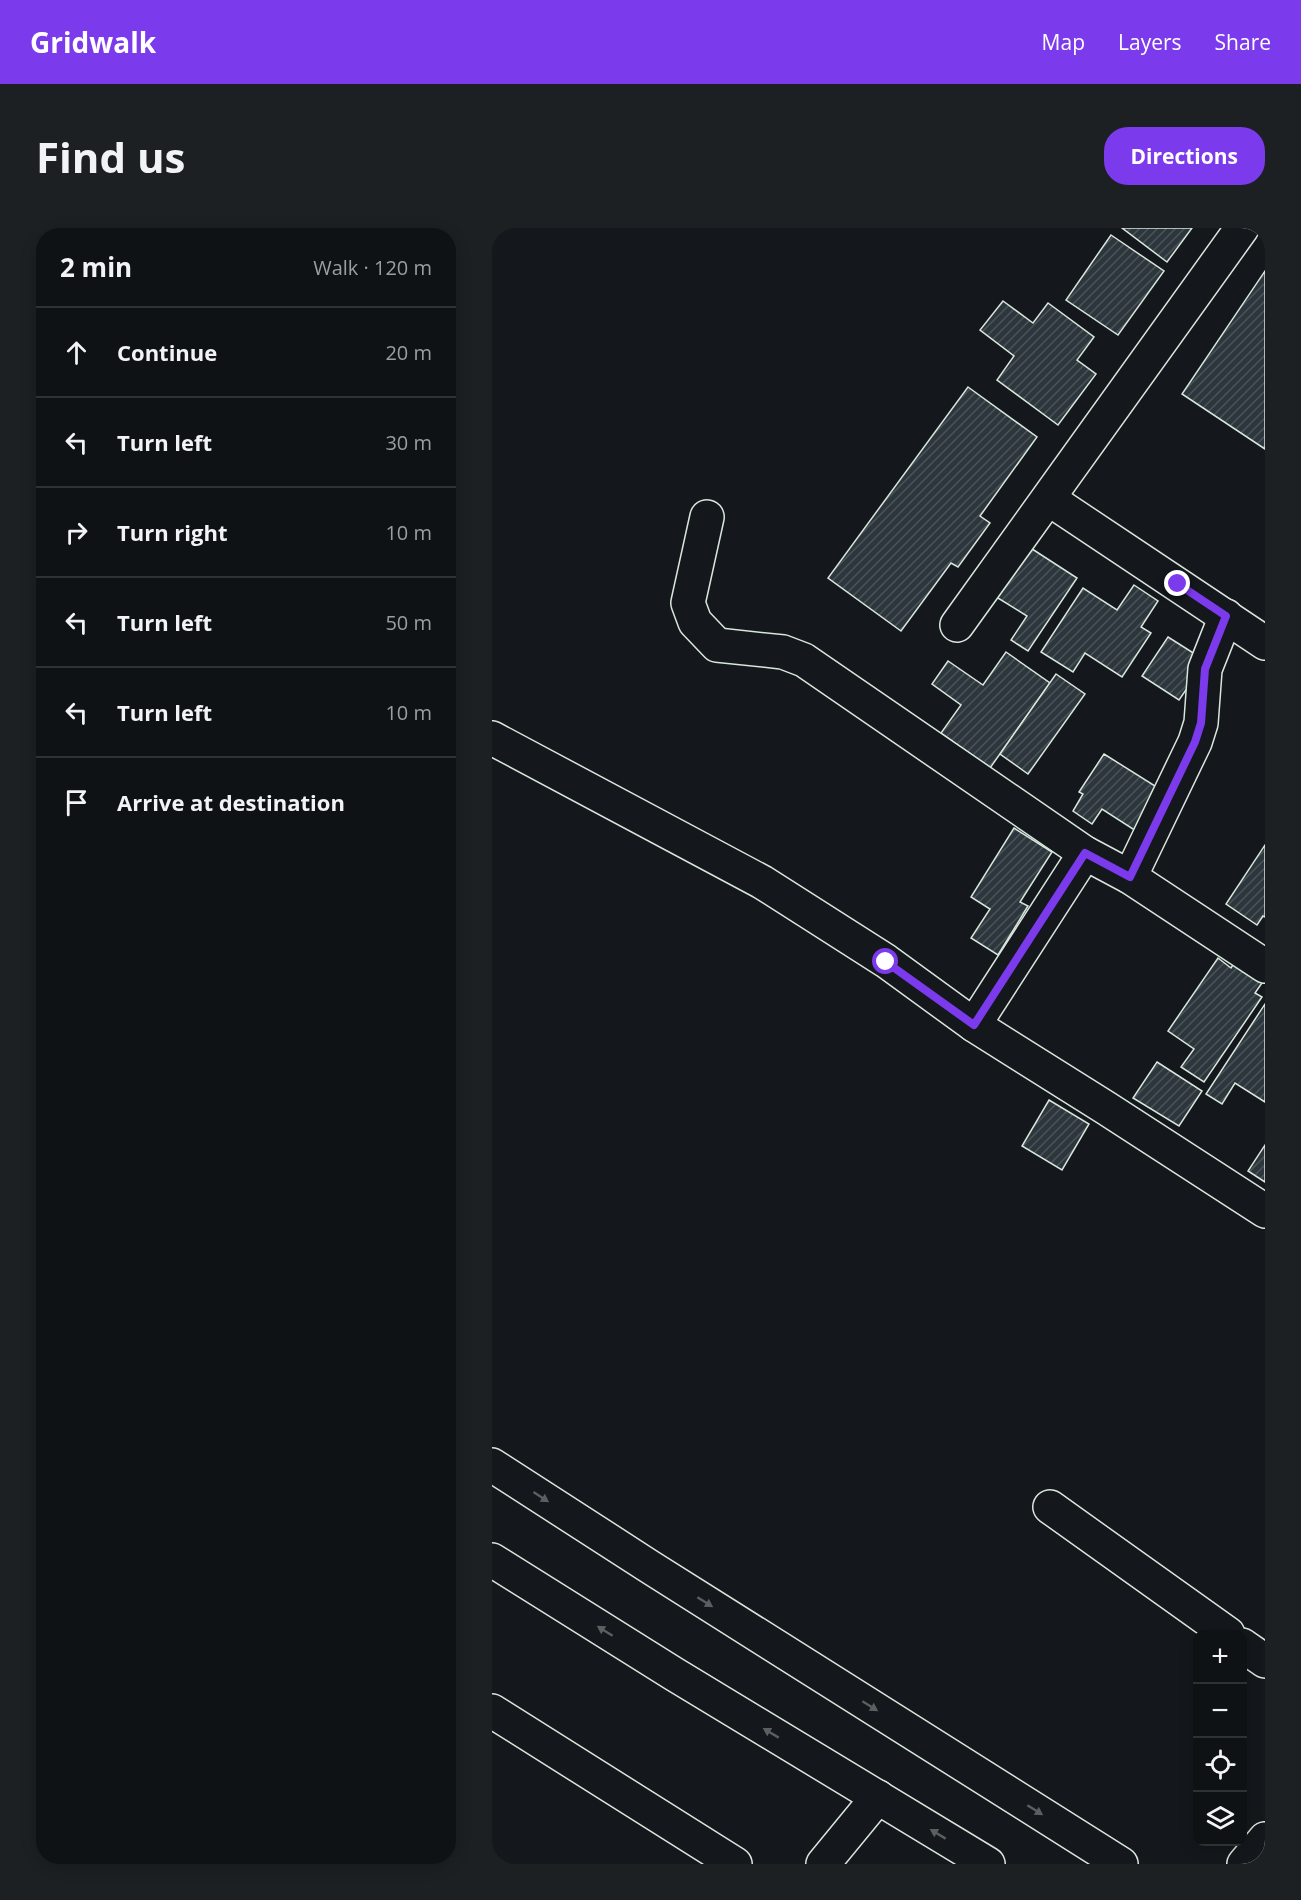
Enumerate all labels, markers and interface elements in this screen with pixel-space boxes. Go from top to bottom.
text: Gridwalk [30,23,156,61]
text: Map [1042,28,1085,56]
text: Layers [1118,28,1182,56]
text: Share [1215,28,1271,56]
button: Directions [1104,127,1265,185]
text: Find us [36,128,185,185]
text: 2 min [60,249,132,285]
text: Walk · 120 m [313,254,432,281]
icon: ahead [60,336,93,369]
text: Continue [117,337,217,367]
text: 20 m [385,339,432,366]
icon: left [60,426,93,459]
text: Turn left [117,427,212,457]
text: 30 m [385,429,432,456]
icon: right [60,516,93,549]
text: Turn right [117,517,228,547]
text: 10 m [385,519,432,546]
route end [1164,570,1190,596]
icon: left [60,606,93,639]
text: Turn left [117,607,212,637]
text: 50 m [385,609,432,636]
icon: left [60,696,93,729]
text: Turn left [117,697,212,727]
text: 10 m [385,699,432,726]
icon: arrive [60,786,93,819]
text: Arrive at destination [117,787,345,817]
route start [872,948,898,974]
one-way arrow [533,1491,549,1502]
one-way arrow [697,1597,713,1608]
one-way arrow [597,1625,613,1636]
map controls [1193,1630,1247,1846]
button: + [1193,1630,1247,1684]
button: − [1193,1684,1247,1738]
one-way arrow [862,1700,878,1711]
one-way arrow [763,1727,779,1738]
button: locate [1193,1738,1247,1792]
button: layers [1193,1792,1247,1846]
one-way arrow [1027,1804,1043,1815]
one-way arrow [930,1828,946,1839]

